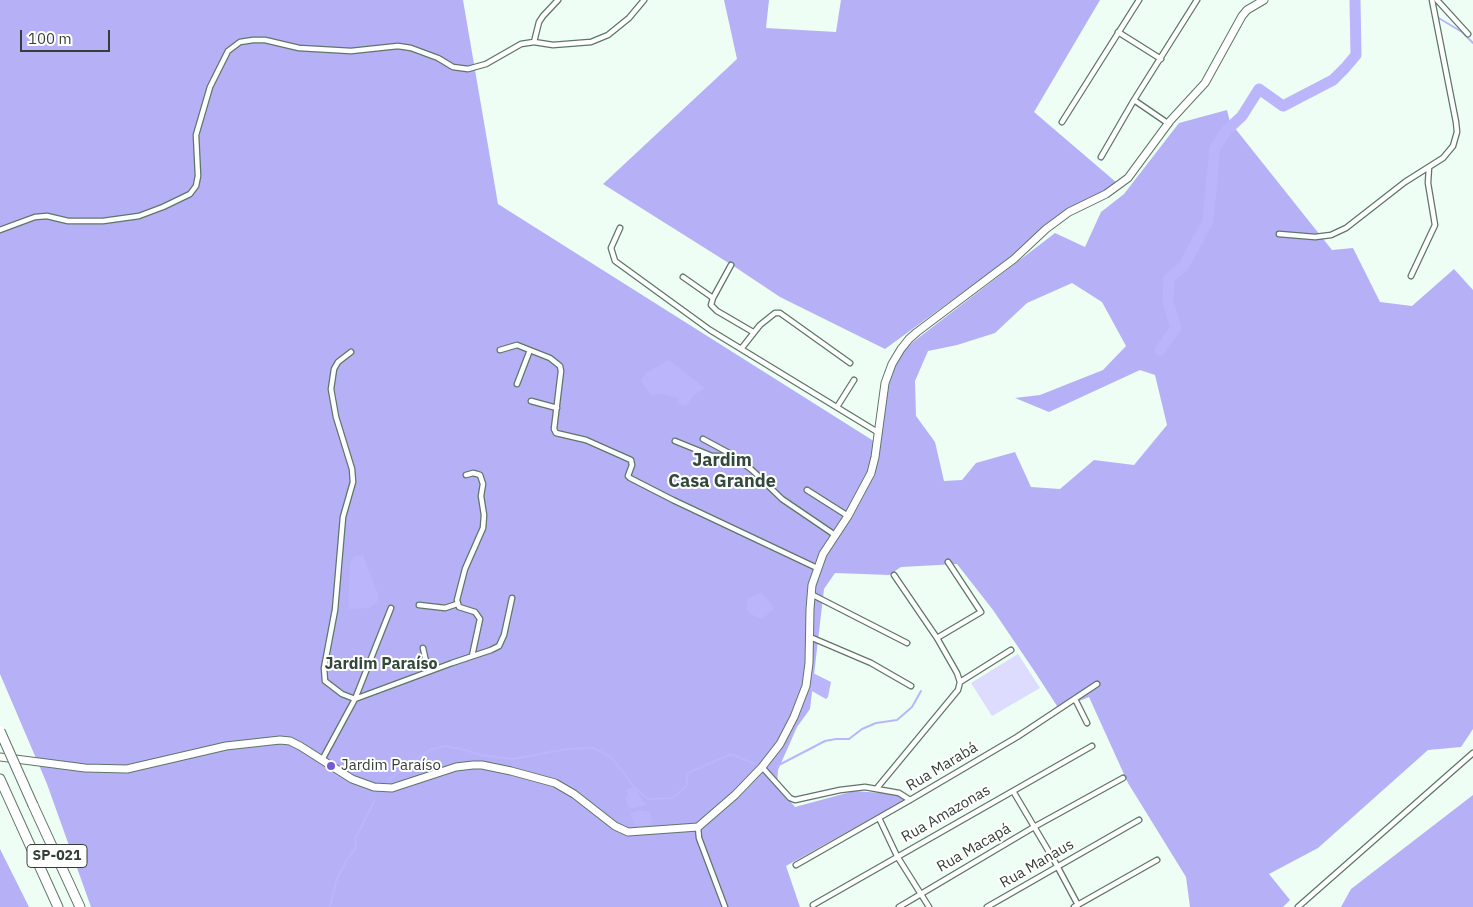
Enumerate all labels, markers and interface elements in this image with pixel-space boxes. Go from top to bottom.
scale bar [22,20,112,52]
text: 100 m [28,29,72,48]
district label: Jardim Casa Grande [668,450,776,492]
district label: Jardim Paraíso [324,654,438,674]
street label: Rua Marabá [903,739,981,795]
place label: Jardim Paraíso [341,757,441,775]
marker: Jardim Paraíso [325,760,337,772]
street label: Rua Amazonas [898,781,994,847]
street label: Rua Macapá [934,820,1014,876]
street label: Rua Manaus [997,836,1077,892]
road number: SP-021 [27,844,87,868]

